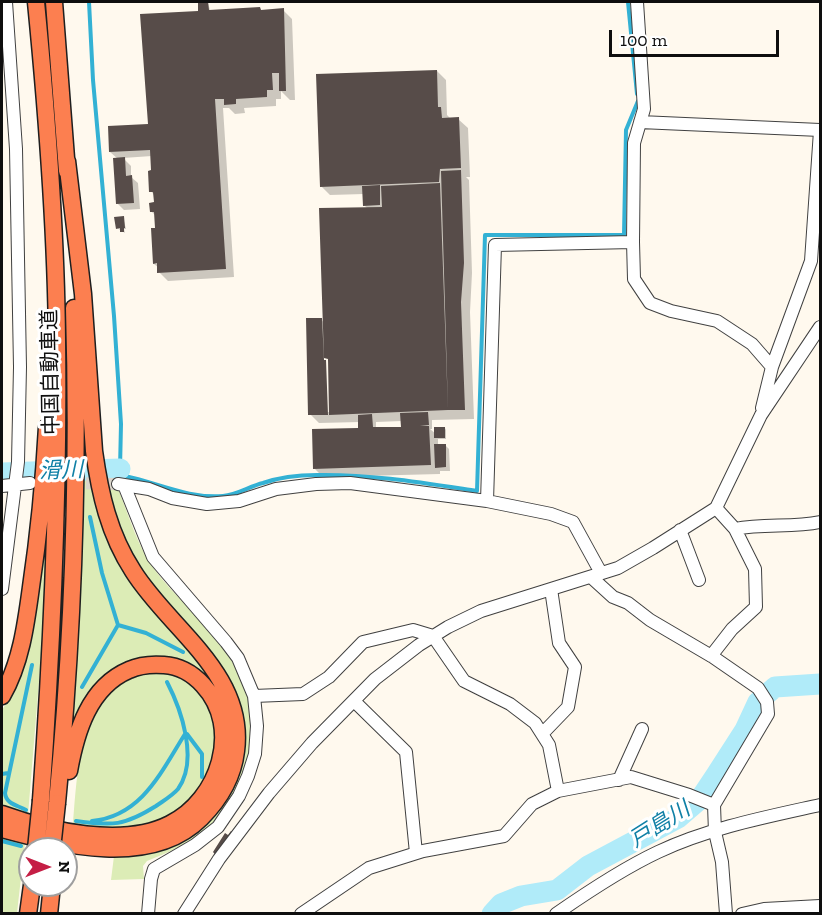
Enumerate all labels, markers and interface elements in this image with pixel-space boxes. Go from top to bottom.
scale bar [612,18,782,56]
text: 100 m [620,29,667,51]
street label: 中国自動車道 [37,309,65,435]
water label: 滑川 [39,457,83,485]
water label: 戸島川 [625,796,695,854]
north arrow [18,837,78,897]
text: N [55,861,74,873]

